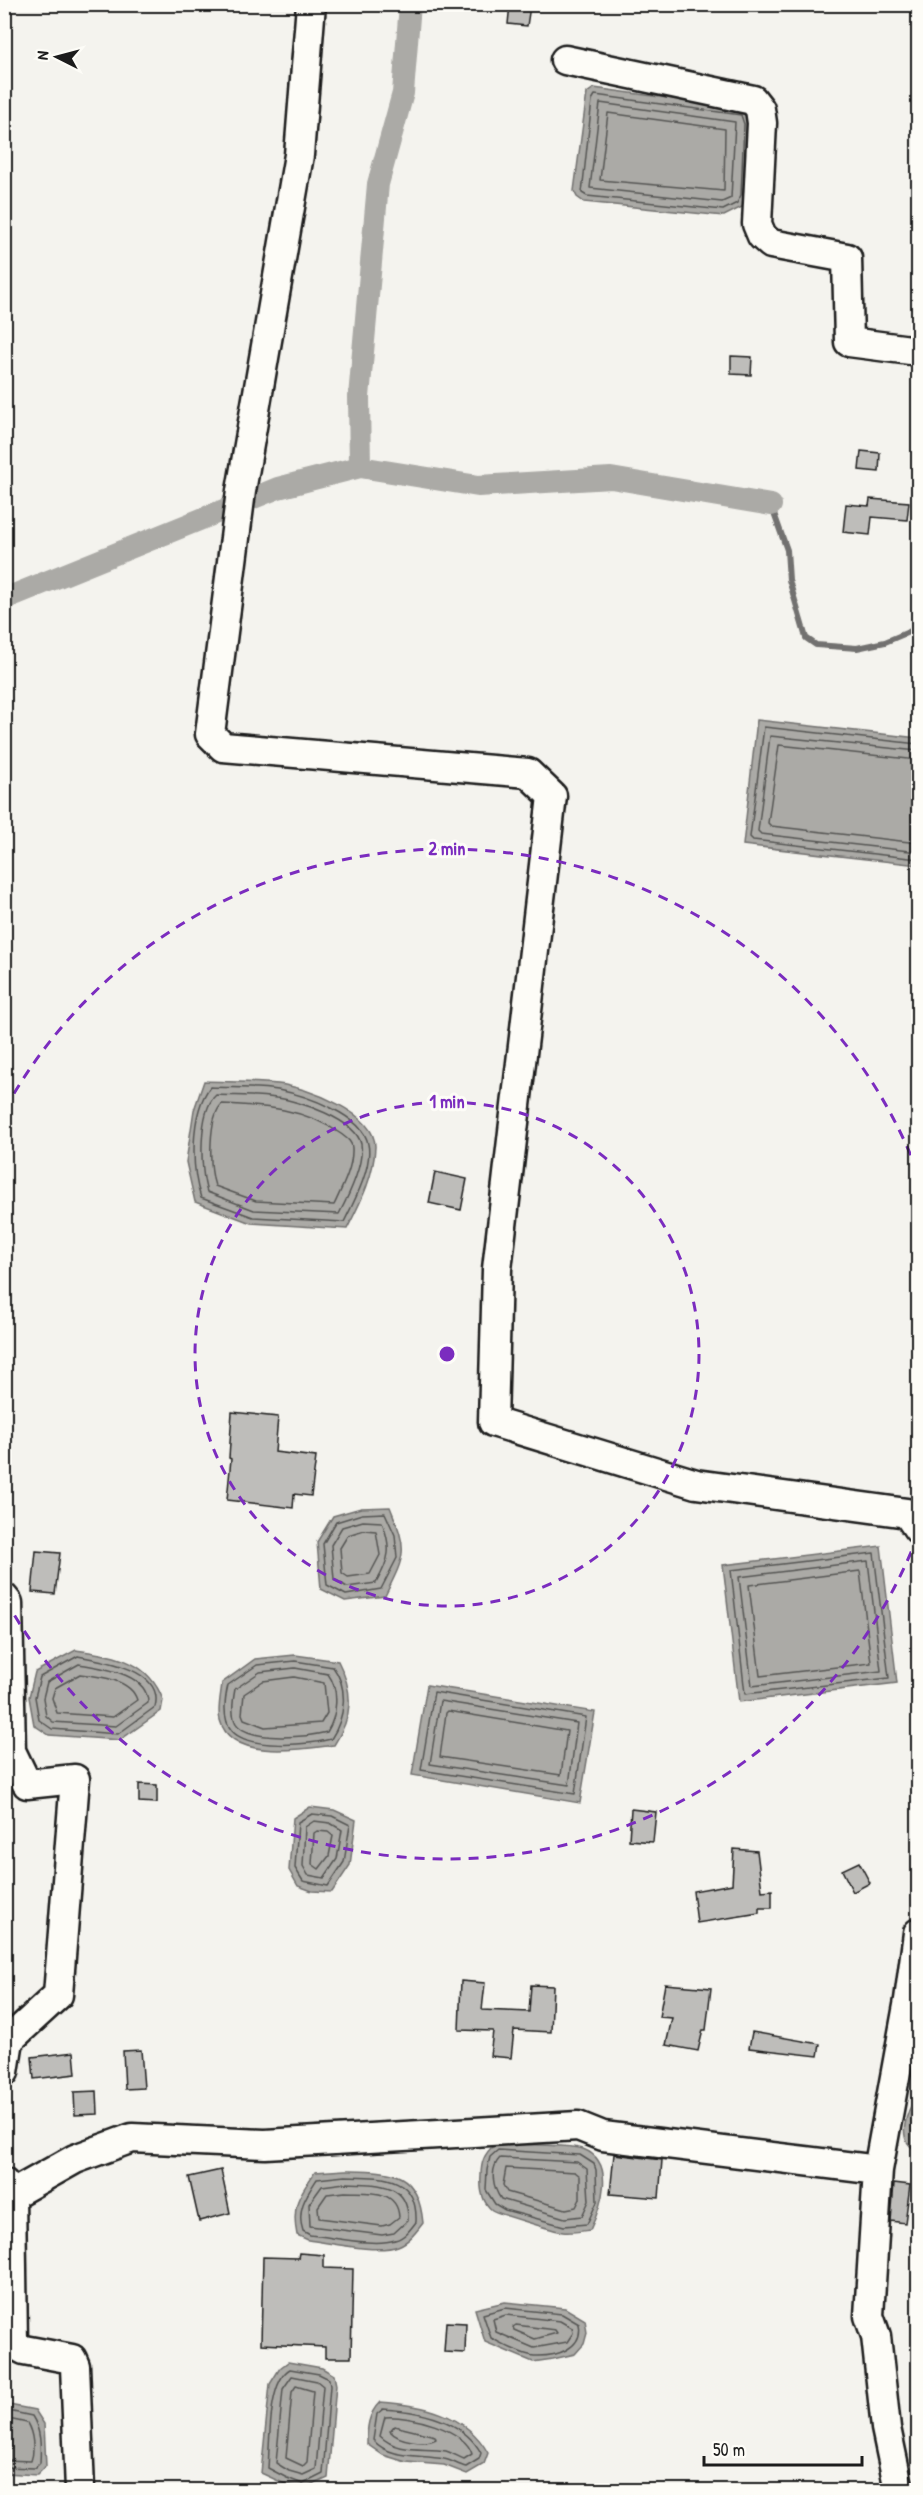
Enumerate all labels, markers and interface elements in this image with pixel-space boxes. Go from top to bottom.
north arrow [27,27,87,87]
text: N [31,50,54,61]
text: 2 min [429,836,465,861]
text: 1 min [429,1089,465,1114]
centre of rings [437,1344,457,1364]
scale bar [704,2429,862,2467]
text: 50 m [713,2437,745,2462]

